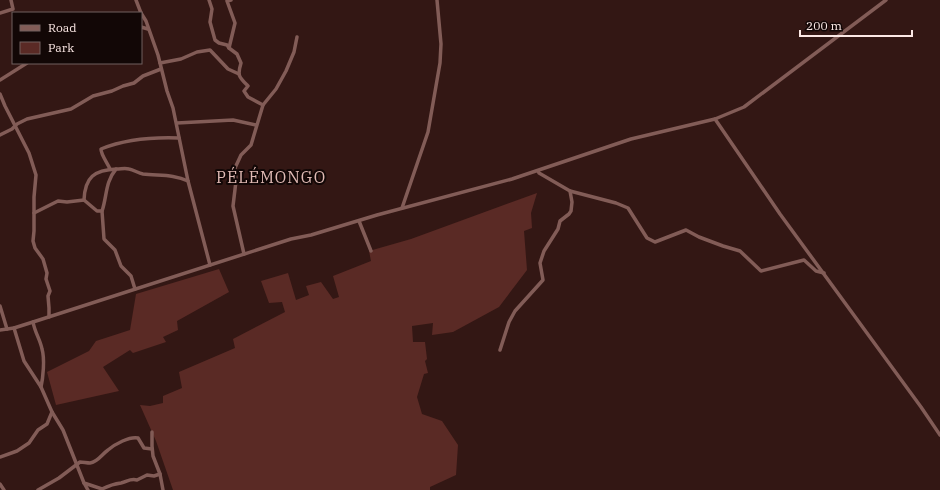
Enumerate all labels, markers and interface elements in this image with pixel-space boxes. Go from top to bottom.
legend [12,12,142,64]
scale bar [800,12,912,38]
text: 200 m [806,18,842,33]
text: Road [48,20,77,35]
text: Park [48,40,74,55]
district label: PÉLÉMONGO [216,166,326,187]

